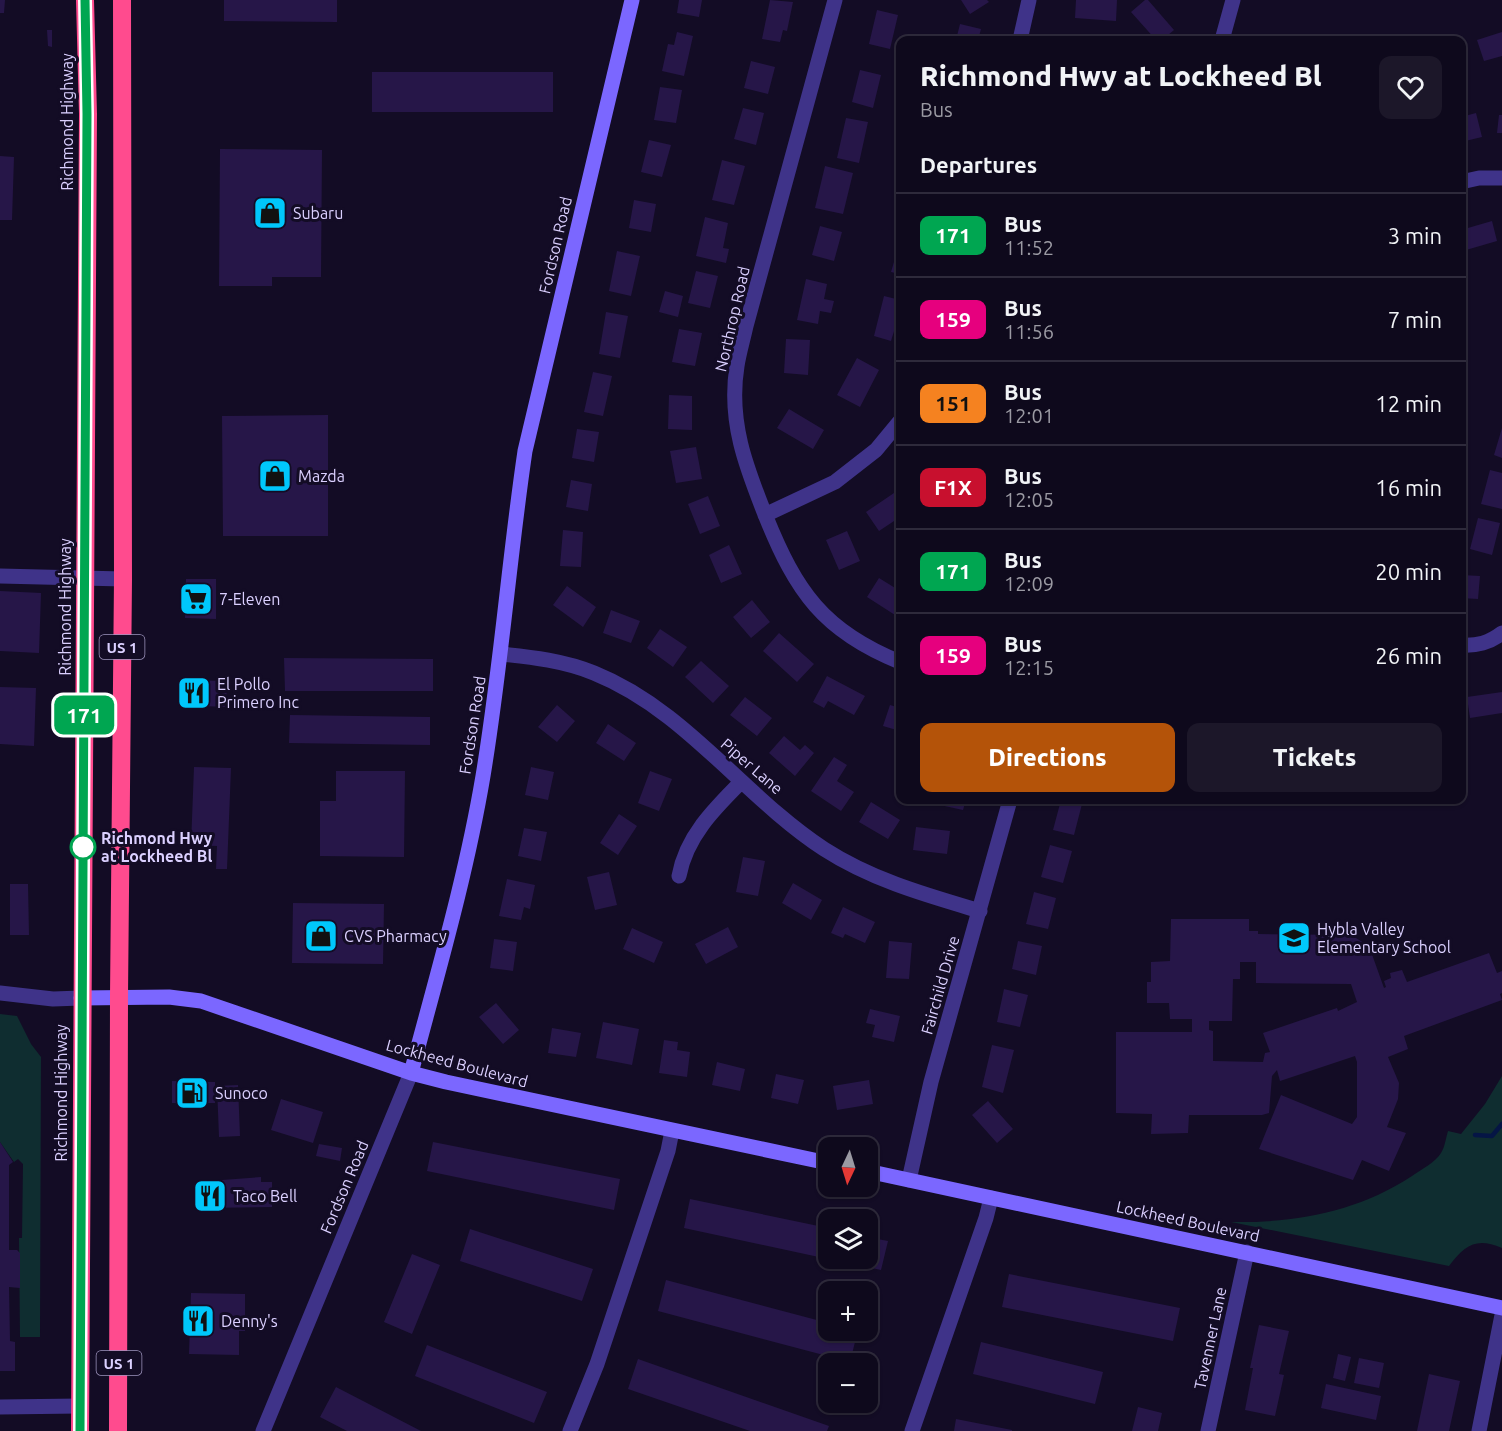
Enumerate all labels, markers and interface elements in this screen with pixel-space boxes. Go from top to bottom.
street label: Richmond Highway [58,53,76,191]
button: heart [1379,56,1442,119]
text: Richmond Hwy at Lockheed Bl [920,60,1322,91]
text: Bus [920,98,953,121]
text: Departures [920,152,1037,177]
shop icon: Subaru [252,195,288,231]
street label: Fordson Road [535,195,575,295]
place label: Subaru [293,204,343,222]
text: Bus [1004,211,1042,236]
text: 171 [935,223,971,247]
text: 3 min [1388,223,1442,248]
text: 11:52 [1004,236,1054,259]
street label: Northrop Road [711,265,753,373]
text: Bus [1004,295,1042,320]
text: 159 [935,307,971,331]
text: 7 min [1388,307,1442,332]
text: 11:56 [1004,320,1054,343]
text: Bus [1004,379,1042,404]
text: 151 [935,391,971,415]
text: 12 min [1375,391,1442,416]
text: 12:01 [1004,404,1054,427]
shop icon: Mazda [257,458,293,494]
text: Bus [1004,463,1042,488]
place label: Mazda [298,467,345,485]
text: F1X [934,475,972,499]
text: 16 min [1375,475,1442,500]
text: 12:05 [1004,488,1054,511]
street label: Richmond Highway [56,538,74,676]
text: Bus [1004,547,1042,572]
text: 171 [935,559,971,583]
text: 20 min [1375,559,1442,584]
text: 12:09 [1004,572,1054,595]
supermarket icon: 7-Eleven [178,581,214,617]
place label: 7-Eleven [219,590,280,608]
text: Bus [1004,631,1042,656]
road number: US 1 [100,635,144,659]
text: 159 [935,643,971,667]
text: 26 min [1375,643,1442,668]
text: 12:15 [1004,656,1054,679]
restaurant icon: El Pollo Primero Inc [176,675,212,711]
place label: El Pollo Primero Inc [217,675,299,711]
street label: Fordson Road [455,675,489,775]
line badge: 171 [50,696,118,734]
text: 171 [66,703,102,727]
button: Directions [920,723,1175,792]
button: Tickets [1187,723,1442,792]
street label: Piper Lane [718,734,786,798]
place label: Richmond Hwy at Lockheed Bl [101,829,213,865]
marker: Richmond Hwy at Lockheed Bl [70,834,96,860]
shop icon: CVS Pharmacy [303,918,339,954]
school or university icon: Hybla Valley Elementary School [1276,920,1312,956]
place label: Hybla Valley Elementary School [1317,920,1451,956]
place label: CVS Pharmacy [344,927,447,945]
street label: Fairchild Drive [917,934,963,1036]
street label: Richmond Highway [52,1024,70,1162]
street label: Lockheed Boulevard [384,1035,530,1091]
fuel station icon: Sunoco [174,1075,210,1111]
place label: Sunoco [215,1084,268,1102]
north arrow [818,1137,878,1197]
map controls [818,1137,878,1413]
street label: Fordson Road [316,1138,372,1236]
restaurant icon: Taco Bell [192,1178,228,1214]
place label: Taco Bell [233,1187,297,1205]
street label: Lockheed Boulevard [1115,1197,1261,1245]
button: layers [818,1209,878,1269]
button: + [818,1281,878,1341]
street label: Tavenner Lane [1190,1285,1230,1391]
restaurant icon: Denny's [180,1303,216,1339]
place label: Denny's [221,1312,278,1330]
road number: US 1 [96,1351,142,1375]
button: − [818,1353,878,1413]

